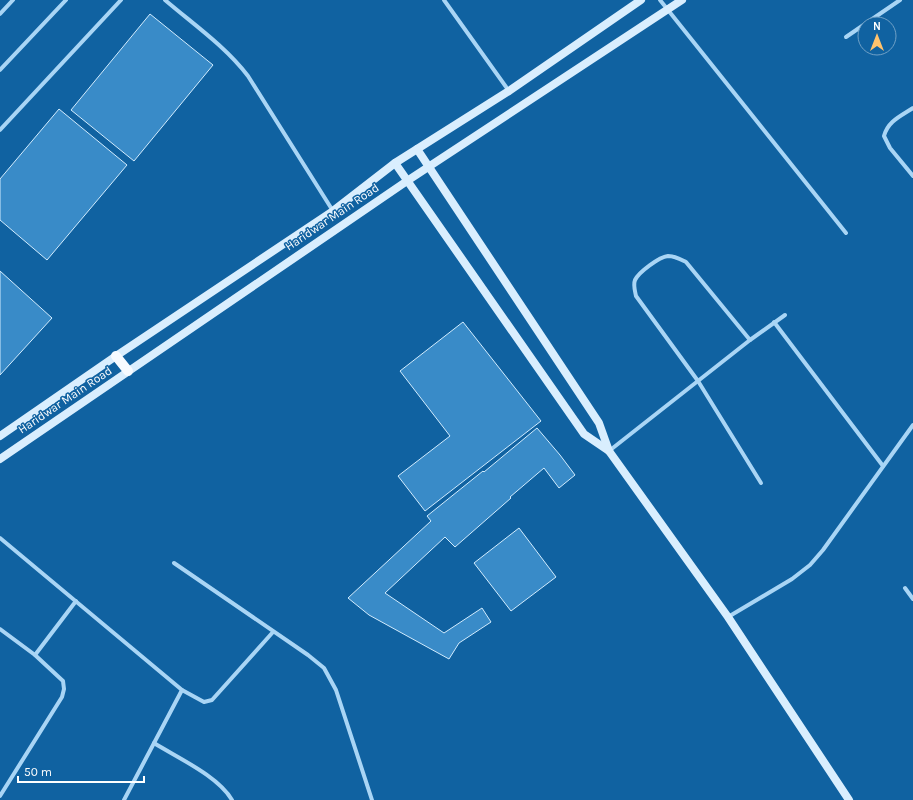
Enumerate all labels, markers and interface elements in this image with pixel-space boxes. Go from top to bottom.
north arrow [857,16,897,56]
text: N [873,20,881,33]
street label: Haridwar Main Road [282,180,382,254]
street label: Haridwar Main Road [15,363,115,437]
scale bar [18,758,144,784]
text: 50 m [24,765,52,779]

